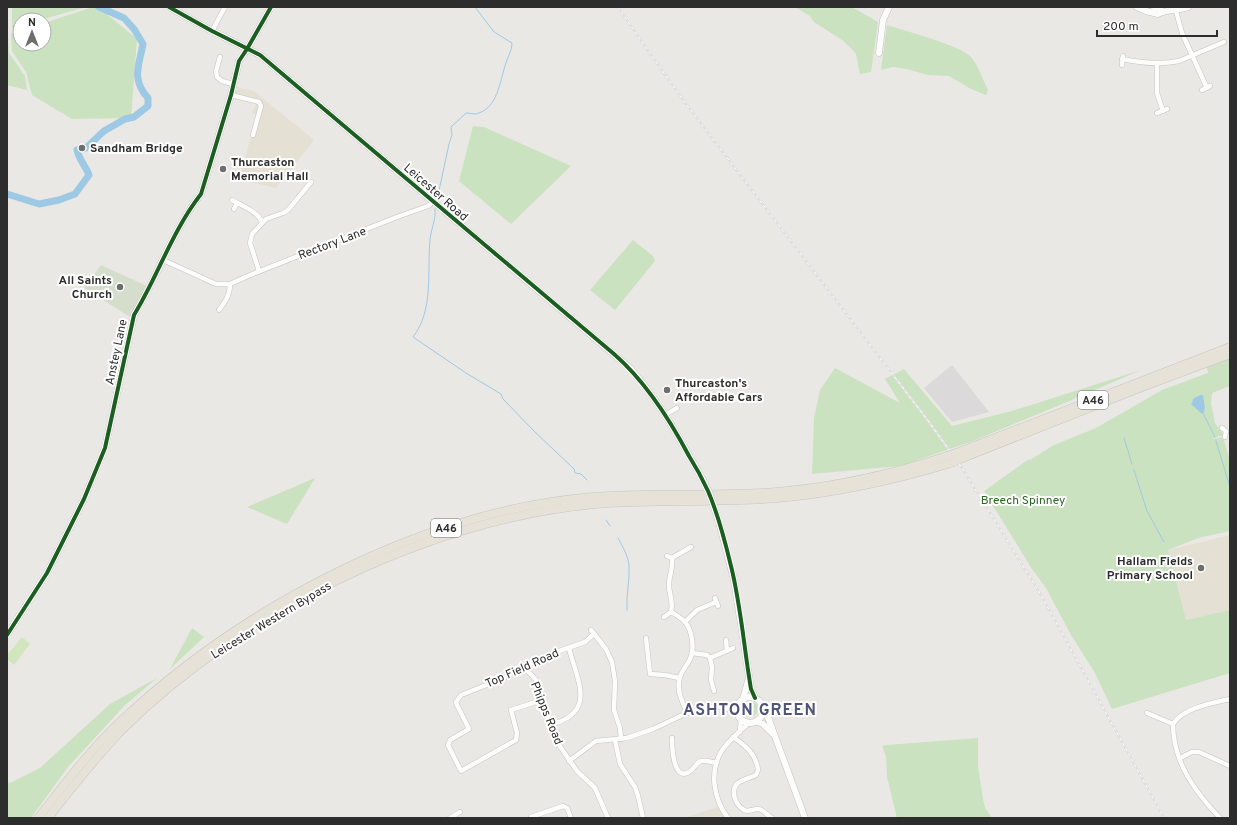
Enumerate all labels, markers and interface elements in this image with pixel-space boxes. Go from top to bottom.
north arrow [12,12,52,52]
scale bar [1097,12,1217,38]
text: N [28,16,36,30]
text: 200 m [1103,19,1139,35]
place label: Sandham Bridge [90,141,183,157]
marker: Sandham Bridge [77,143,87,153]
place label: Thurcaston Memorial Hall [231,155,309,185]
street label: Leicester Road [400,160,471,225]
marker: Thurcaston Memorial Hall [218,164,228,174]
street label: Rectory Lane [296,224,369,264]
place label: All Saints Church [59,273,112,303]
marker: All Saints Church [115,282,125,292]
street label: Anstey Lane [102,318,132,387]
place label: Thurcaston's Affordable Cars [675,376,763,406]
marker: Thurcaston's Affordable Cars [662,385,672,395]
road number: A46 [1078,391,1108,409]
park label: Breech Spinney [981,493,1065,509]
road number: A46 [431,519,461,537]
place label: Hallam Fields Primary School [1107,554,1193,584]
marker: Hallam Fields Primary School [1196,563,1206,573]
street label: Leicester Western Bypass [208,579,335,663]
street label: Top Field Road [483,646,562,692]
street label: Phipps Road [526,679,566,747]
district label: ASHTON GREEN [683,701,817,721]

